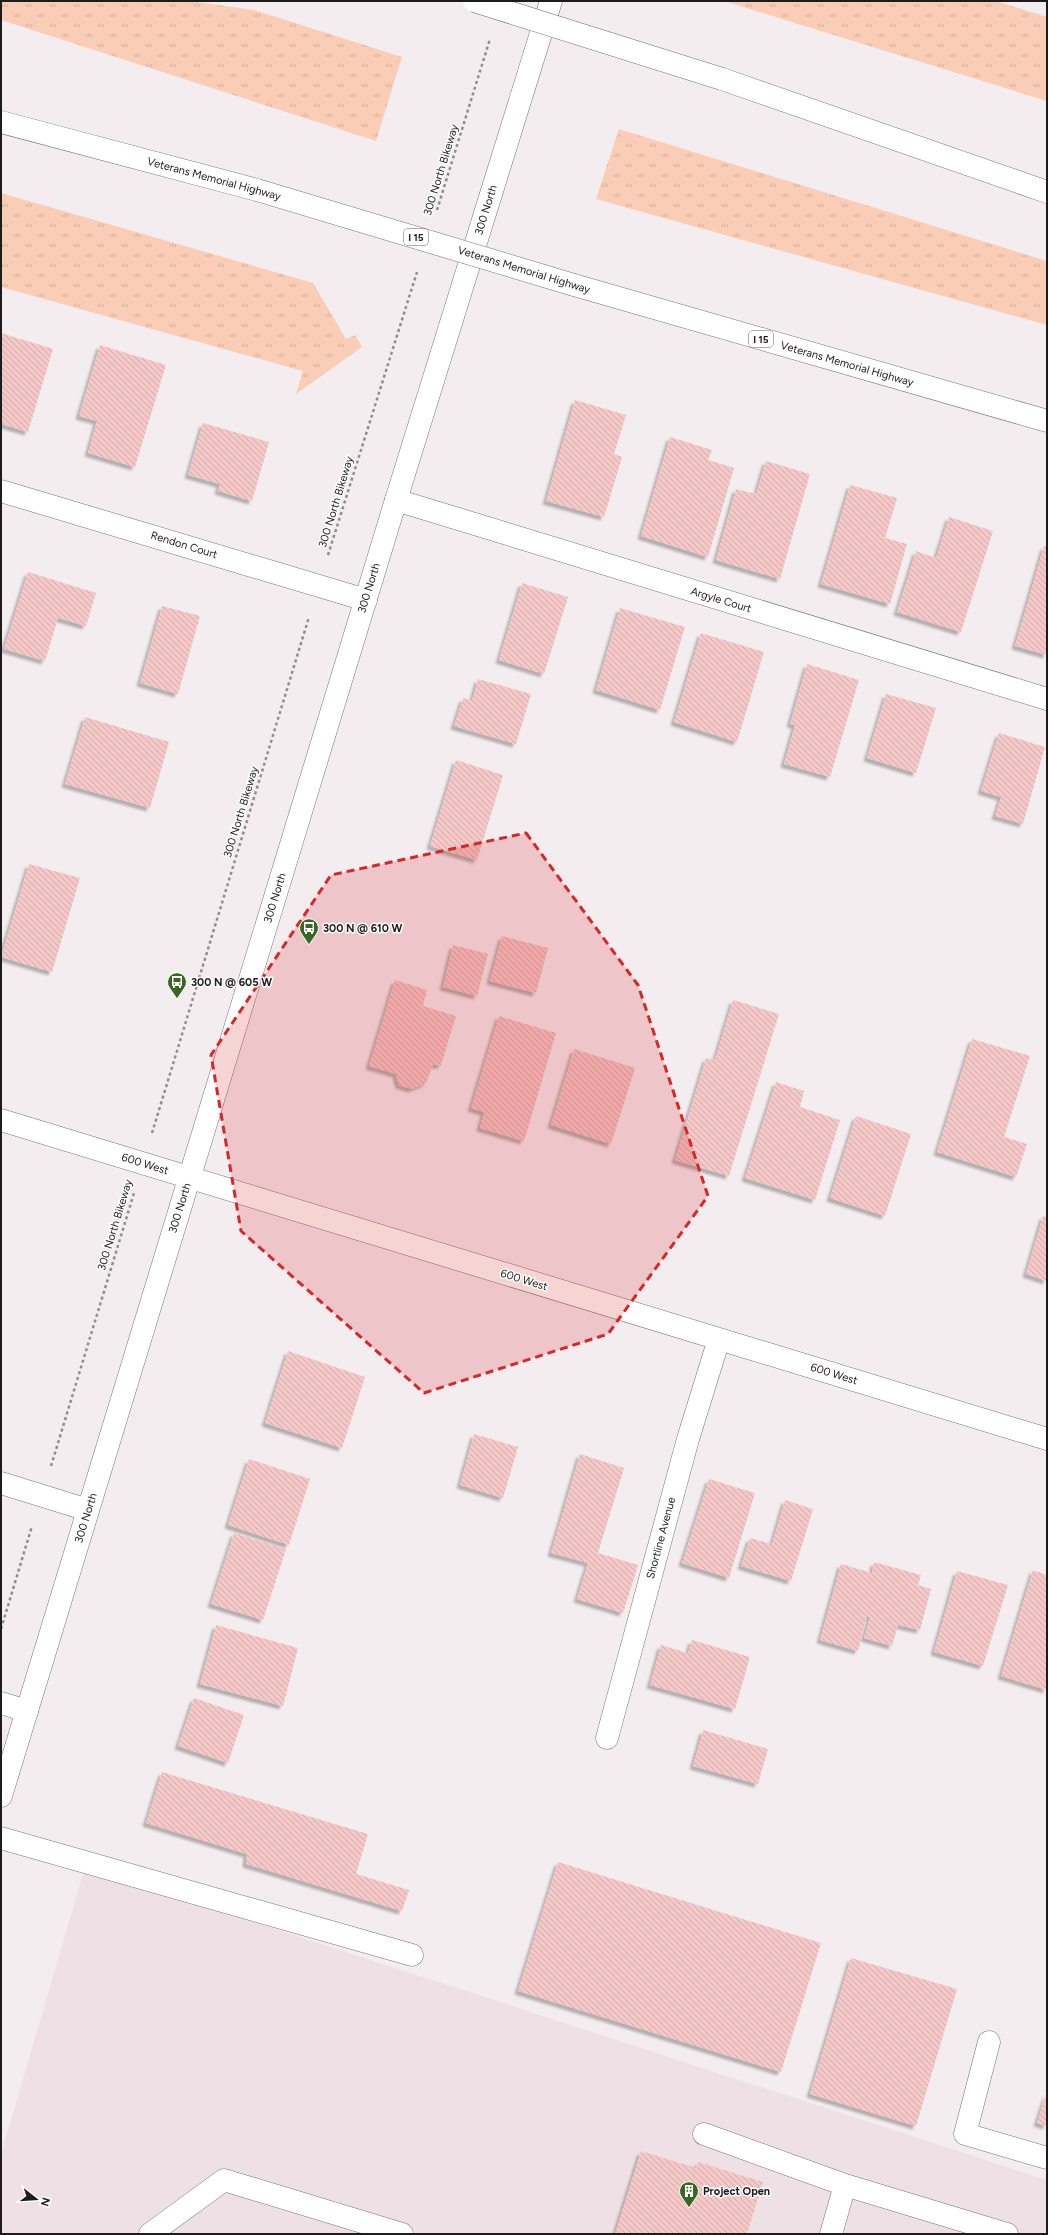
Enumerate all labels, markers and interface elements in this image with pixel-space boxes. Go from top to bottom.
street label: 300 North Bikeway [421,123,461,217]
street label: Veterans Memorial Highway [146,155,282,203]
street label: 300 North [472,183,500,237]
road number: I 15 [404,229,428,245]
street label: Veterans Memorial Highway [456,244,592,296]
road number: I 15 [749,331,773,347]
street label: Veterans Memorial Highway [779,339,915,389]
street label: 300 North Bikeway [316,455,356,549]
street label: Rendon Court [149,529,219,561]
street label: 300 North [355,561,383,615]
street label: Argyle Court [689,585,753,615]
street label: 300 North Bikeway [221,765,261,859]
street label: 300 North [261,871,289,925]
bus stop icon: 300 N @ 610 W [298,917,320,945]
place label: 300 N @ 610 W [323,922,402,935]
bus stop icon: 300 N @ 605 W [166,971,188,999]
place label: 300 N @ 605 W [191,976,272,989]
street label: 600 West [120,1151,170,1177]
street label: 300 North Bikeway [95,1178,135,1272]
street label: 300 North [166,1181,194,1235]
street label: 600 West [499,1267,549,1293]
street label: 600 West [809,1361,859,1387]
street label: 300 North [72,1491,100,1545]
street label: Shortline Avenue [644,1496,678,1580]
north arrow [16,2179,56,2219]
building icon: Project Open [678,2180,700,2208]
place label: Project Open [703,2185,770,2198]
text: N [38,2196,53,2208]

